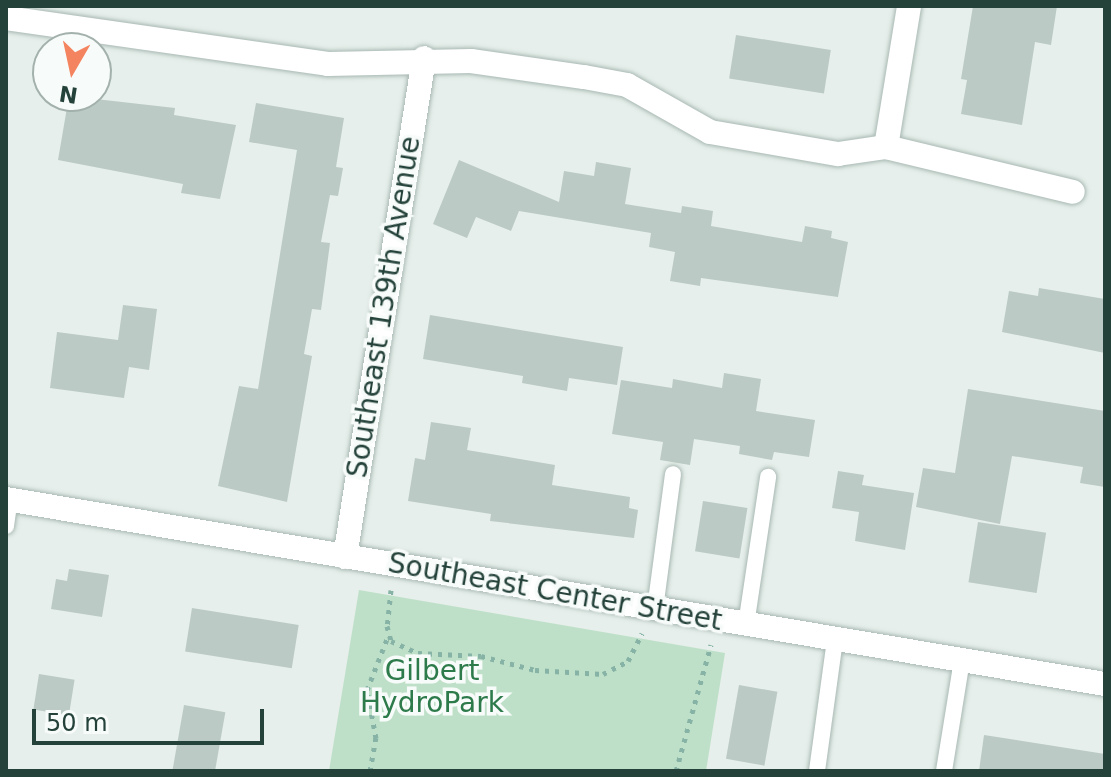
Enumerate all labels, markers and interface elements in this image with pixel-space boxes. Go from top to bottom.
north arrow [32,32,112,112]
text: N [57,80,80,108]
street label: Southeast 139th Avenue [340,134,428,480]
street label: Southeast Center Street [385,546,725,638]
park label: Gilbert HydroPark [360,654,504,720]
scale bar [36,693,268,743]
text: 50 m [46,709,108,737]

